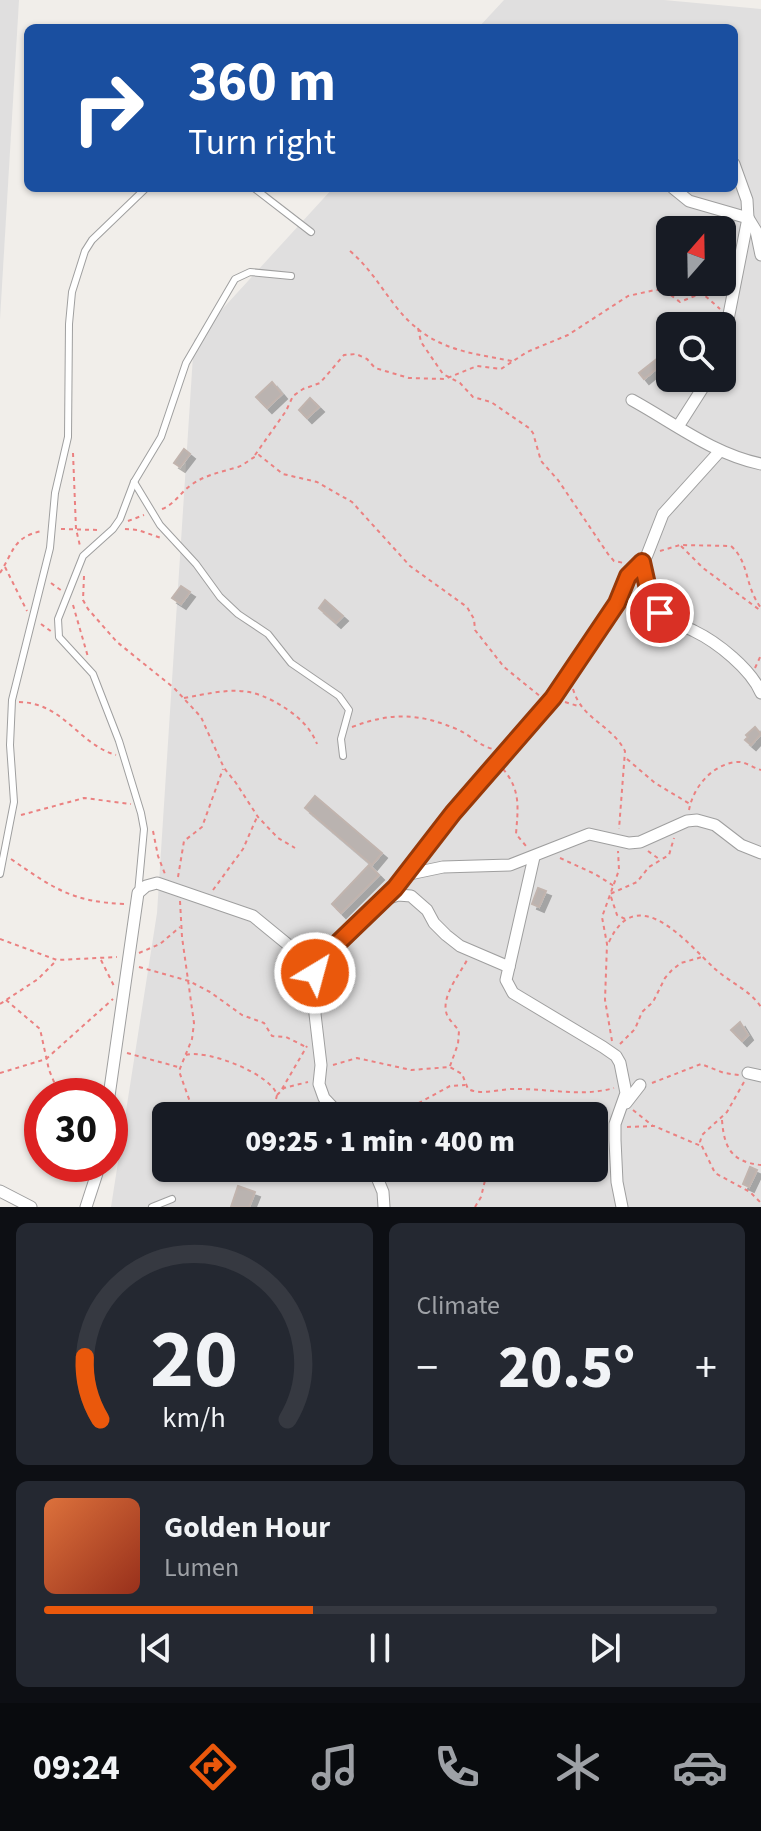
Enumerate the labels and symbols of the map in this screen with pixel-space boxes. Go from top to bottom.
north arrow [656,216,736,296]
pin [626,579,694,647]
position arrow [273,931,357,1015]
speed limit sign: 30 [24,1078,128,1182]

